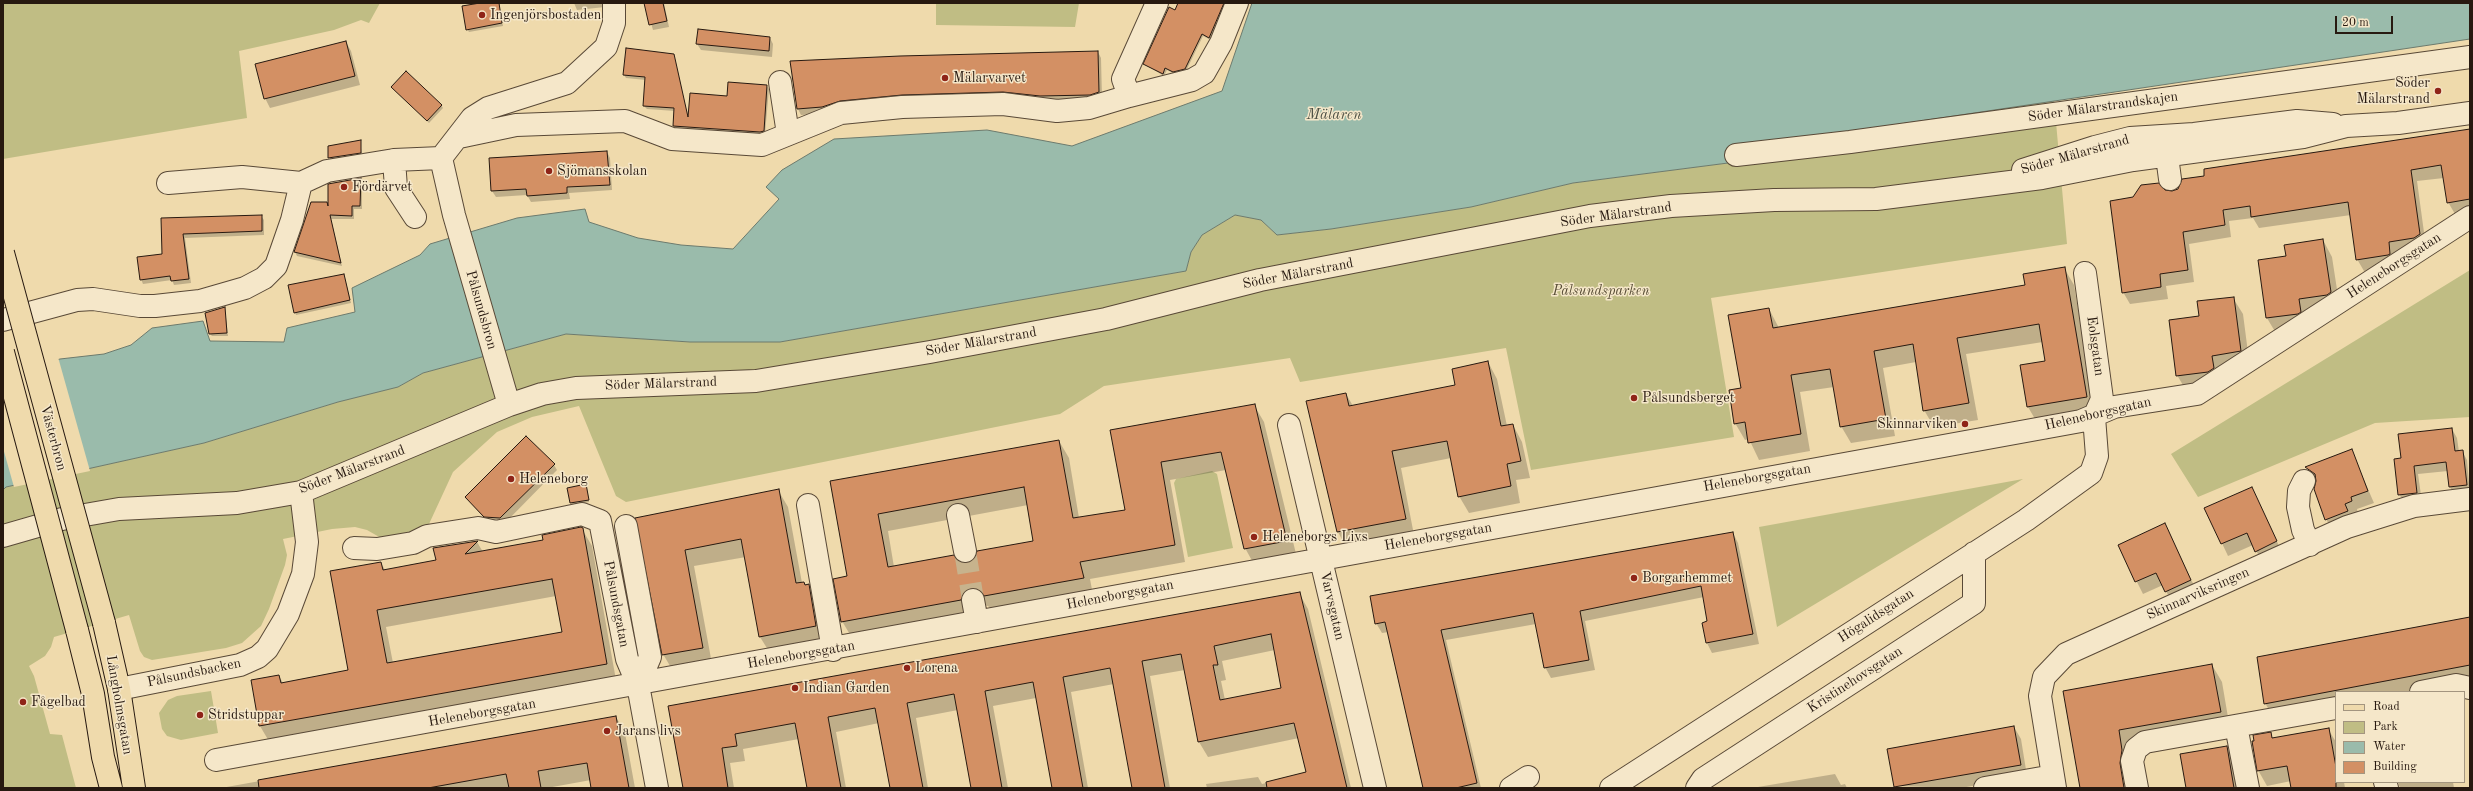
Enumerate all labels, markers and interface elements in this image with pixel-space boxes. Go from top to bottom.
place label: Ingenjörsbostaden [490,7,601,23]
scale bar [2337,8,2395,34]
marker: Ingenjörsbostaden [477,10,487,20]
text: 20 m [2342,17,2369,29]
place label: Mälarvarvet [953,70,1026,86]
marker: Mälarvarvet [940,73,950,83]
place label: Söder Mälarstrand [2356,75,2430,108]
marker: Söder Mälarstrand [2433,86,2443,96]
street label: Söder Mälarstrandskajen [2027,88,2179,126]
water label: Mälaren [1306,106,1362,124]
street label: Söder Mälarstrand [2019,131,2131,179]
place label: Sjömansskolan [557,163,647,179]
marker: Sjömansskolan [544,166,554,176]
place label: Fördärvet [352,179,412,195]
marker: Fördärvet [339,182,349,192]
street label: Söder Mälarstrand [1559,199,1673,231]
street label: Heleneborgsgatan [2344,229,2444,303]
street label: Söder Mälarstrand [1241,255,1355,293]
street label: Pålsundsbron [462,268,500,352]
park label: Pålsundsparken [1552,283,1650,299]
street label: Eolsgatan [2082,315,2108,377]
street label: Söder Mälarstrand [924,324,1038,360]
street label: Söder Mälarstrand [604,374,718,394]
place label: Pålsundsberget [1642,390,1735,406]
marker: Pålsundsberget [1629,393,1639,403]
street label: Heleneborgsgatan [2043,394,2153,434]
street label: Västerbron [36,403,70,473]
place label: Skinnarviken [1877,416,1957,432]
marker: Skinnarviken [1960,419,1970,429]
street label: Söder Mälarstrand [296,442,408,498]
street label: Heleneborgsgatan [1702,460,1812,496]
place label: Heleneborg [519,471,588,487]
marker: Heleneborg [506,474,516,484]
street label: Heleneborgsgatan [1383,519,1493,555]
place label: Heleneborgs Livs [1262,529,1368,545]
marker: Heleneborgs Livs [1249,532,1259,542]
street label: Pålsundsgatan [599,559,633,649]
street label: Skinnarviksringen [2144,564,2252,624]
street label: Varvsgatan [1316,570,1348,642]
place label: Borgarhemmet [1642,570,1732,586]
marker: Borgarhemmet [1629,573,1639,583]
street label: Heleneborgsgatan [1065,576,1175,614]
street label: Högalidsgatan [1835,585,1917,647]
street label: Heleneborgsgatan [746,637,856,673]
street label: Kristinehovsgatan [1804,643,1906,717]
street label: Långholmsgatan [102,654,136,756]
street label: Pålsundsbacken [145,655,243,691]
place label: Lorena [915,660,958,676]
marker: Lorena [902,663,912,673]
place label: Indian Garden [803,680,890,696]
marker: Indian Garden [790,683,800,693]
legend [2335,691,2465,783]
place label: Fågelbad [31,694,86,710]
street label: Heleneborgsgatan [427,695,537,731]
marker: Fågelbad [18,697,28,707]
text: Road [2373,701,2400,713]
place label: Stridstuppar [208,707,284,723]
marker: Stridstuppar [195,710,205,720]
text: Park [2373,721,2398,733]
place label: Jarans livs [615,723,681,739]
marker: Jarans livs [602,726,612,736]
text: Water [2373,741,2405,753]
text: Building [2373,761,2417,773]

